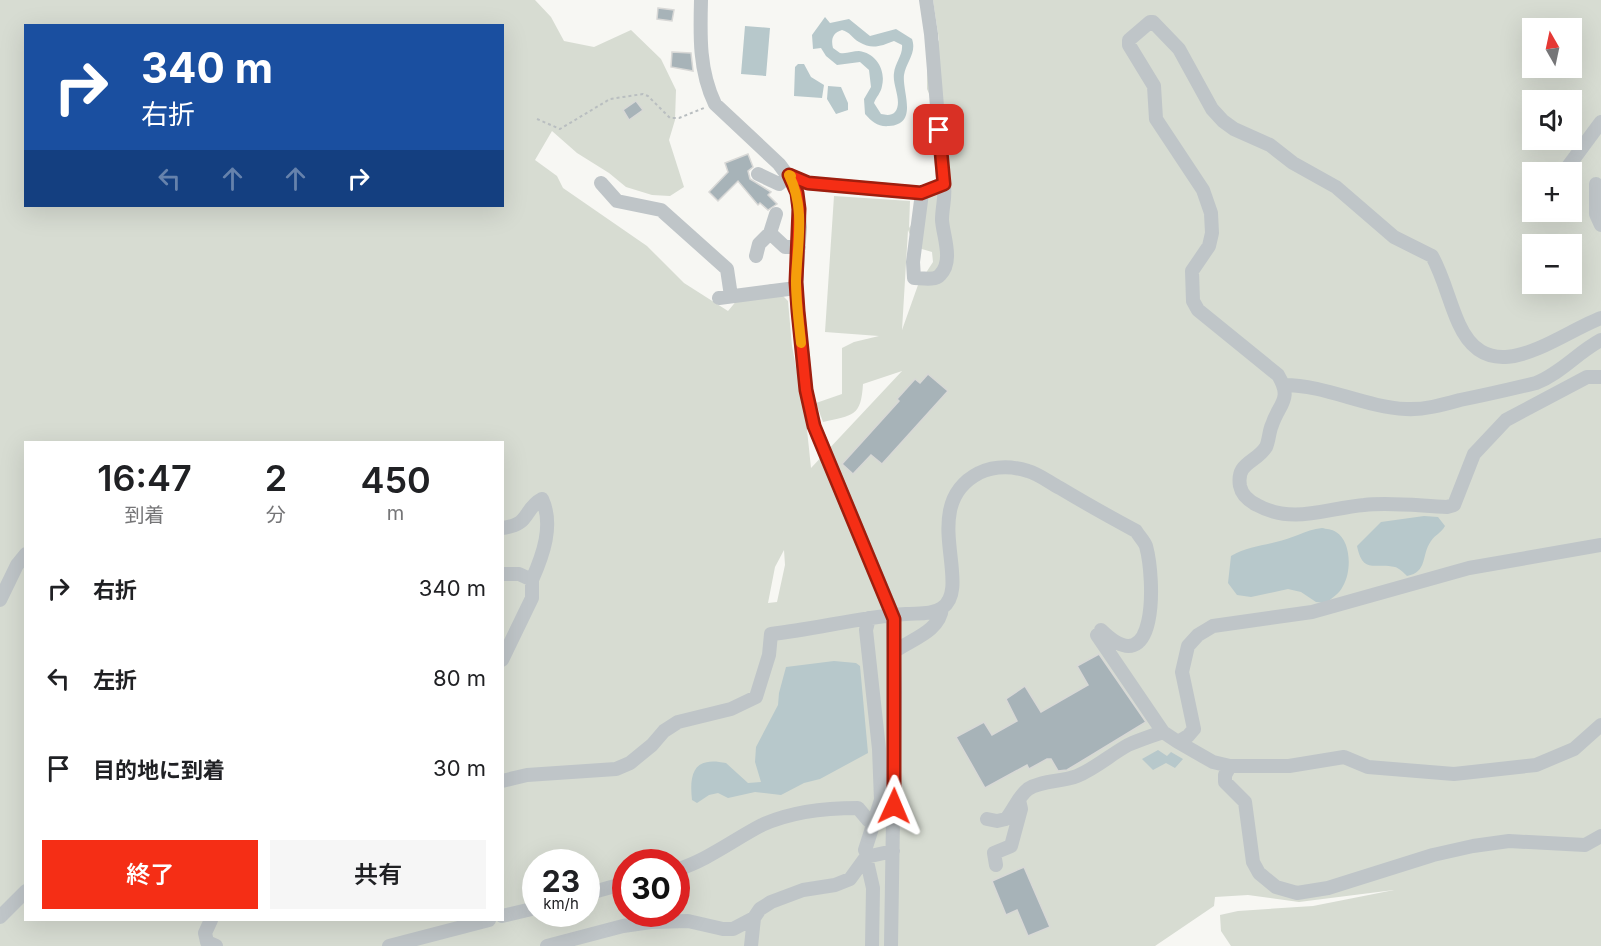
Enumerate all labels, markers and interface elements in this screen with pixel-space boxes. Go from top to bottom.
north arrow [1522,18,1582,78]
map controls [1522,18,1582,294]
text: 340 m [141,42,273,93]
icon: right [42,48,120,126]
button: sound [1522,90,1582,150]
text: 右折 [141,98,195,131]
pin [913,104,964,155]
icon: arrive [922,113,955,146]
icon: left [153,162,186,195]
icon: ahead [216,162,249,195]
icon: ahead [279,162,312,195]
icon: right [342,162,375,195]
button: + [1522,162,1582,222]
button: − [1522,234,1582,294]
text: 16:47 [97,456,192,500]
text: 2 [265,456,287,500]
text: 450 [360,458,431,502]
text: m [387,501,404,525]
text: 到着 [124,503,164,527]
text: 分 [266,503,286,527]
icon: right [42,572,75,605]
text: 340 m [419,575,486,601]
text: 右折 [93,577,137,603]
icon: left [42,662,75,695]
text: 80 m [433,665,486,691]
text: 左折 [93,667,137,693]
icon: arrive [42,752,75,785]
text: 30 m [433,755,486,781]
text: 目的地に到着 [93,757,225,783]
position arrow [862,774,926,838]
button: 終了 [42,840,258,909]
button: 共有 [270,840,486,909]
speed limit sign: 30 [612,849,690,927]
text: 23 [542,863,580,899]
text: km/h [543,894,579,913]

